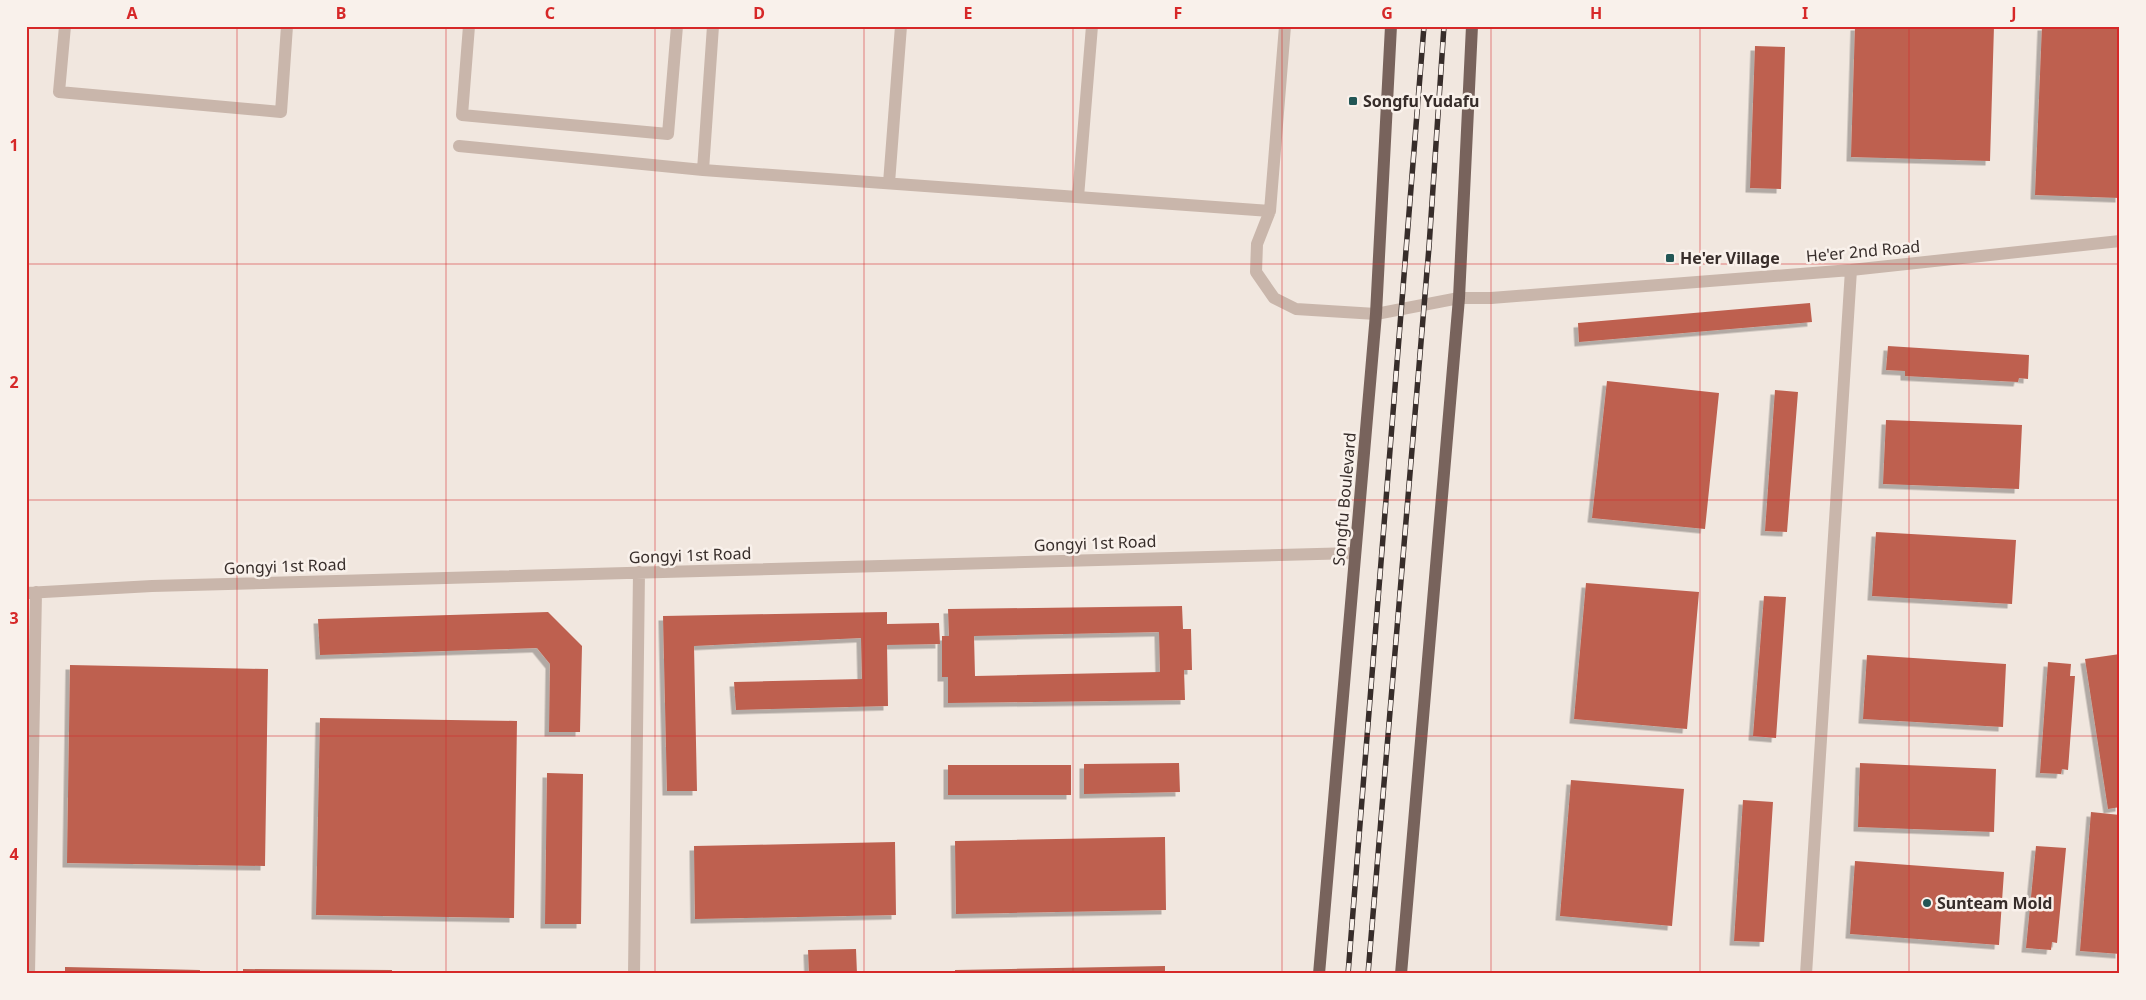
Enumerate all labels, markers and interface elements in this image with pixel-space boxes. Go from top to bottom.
text: A [126,2,138,24]
text: B [336,2,346,24]
text: C [545,2,555,24]
text: D [753,2,765,24]
text: E [964,2,973,24]
text: F [1174,2,1182,24]
text: G [1381,2,1393,24]
text: H [1590,2,1602,24]
text: I [1802,2,1808,24]
text: J [2009,2,2017,24]
place label: Songfu Yudafu [1363,90,1479,112]
marker: Songfu Yudafu [1347,95,1359,107]
text: 1 [9,134,19,156]
street label: He'er 2nd Road [1805,235,1921,267]
place label: He'er Village [1680,247,1780,269]
marker: He'er Village [1664,252,1676,264]
text: 2 [9,371,19,393]
street label: Songfu Boulevard [1327,431,1361,567]
street label: Gongyi 1st Road [1033,530,1157,556]
street label: Gongyi 1st Road [628,542,752,568]
street label: Gongyi 1st Road [223,553,347,579]
text: 3 [9,607,19,629]
text: 4 [9,843,19,865]
place label: Sunteam Mold [1937,892,2052,914]
marker: Sunteam Mold [1921,897,1933,909]

